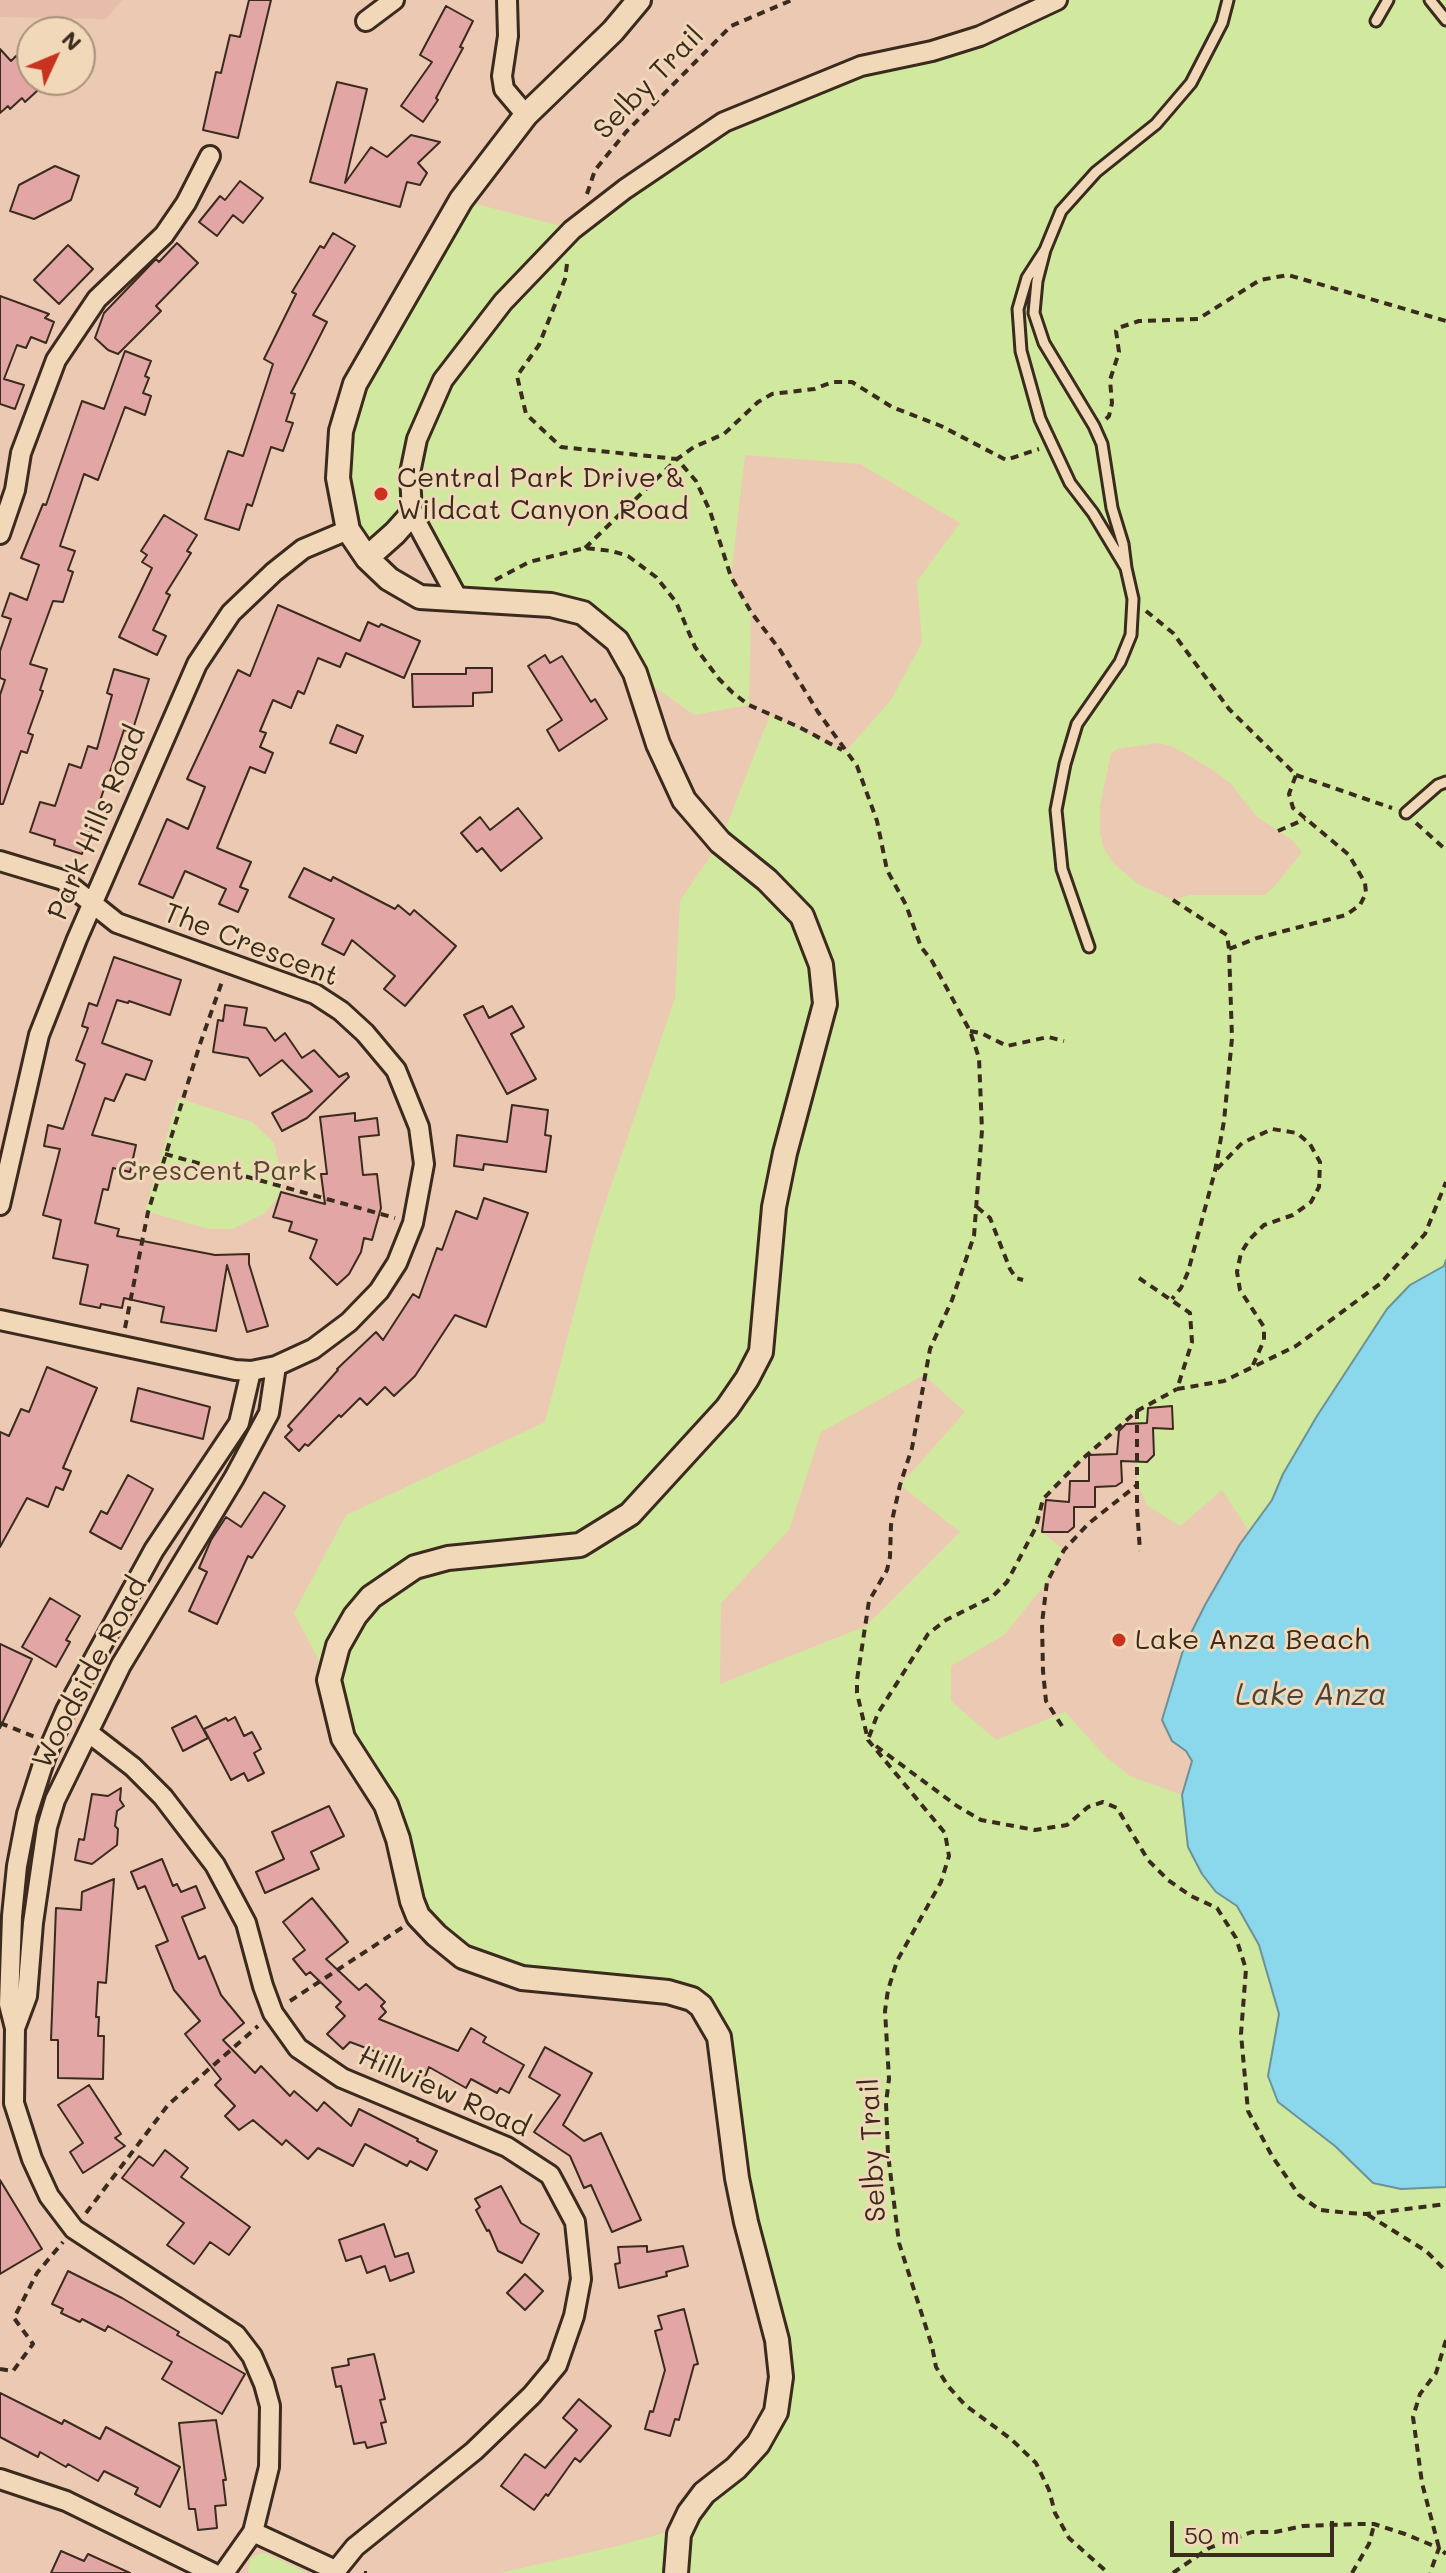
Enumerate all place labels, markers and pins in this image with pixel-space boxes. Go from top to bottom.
place label: Central Park Drive & Wildcat Canyon Road [397,461,689,527]
marker: Central Park Drive & Wildcat Canyon Road [372,485,390,503]
place label: Lake Anza Beach [1135,1623,1370,1657]
marker: Lake Anza Beach [1110,1631,1128,1649]

